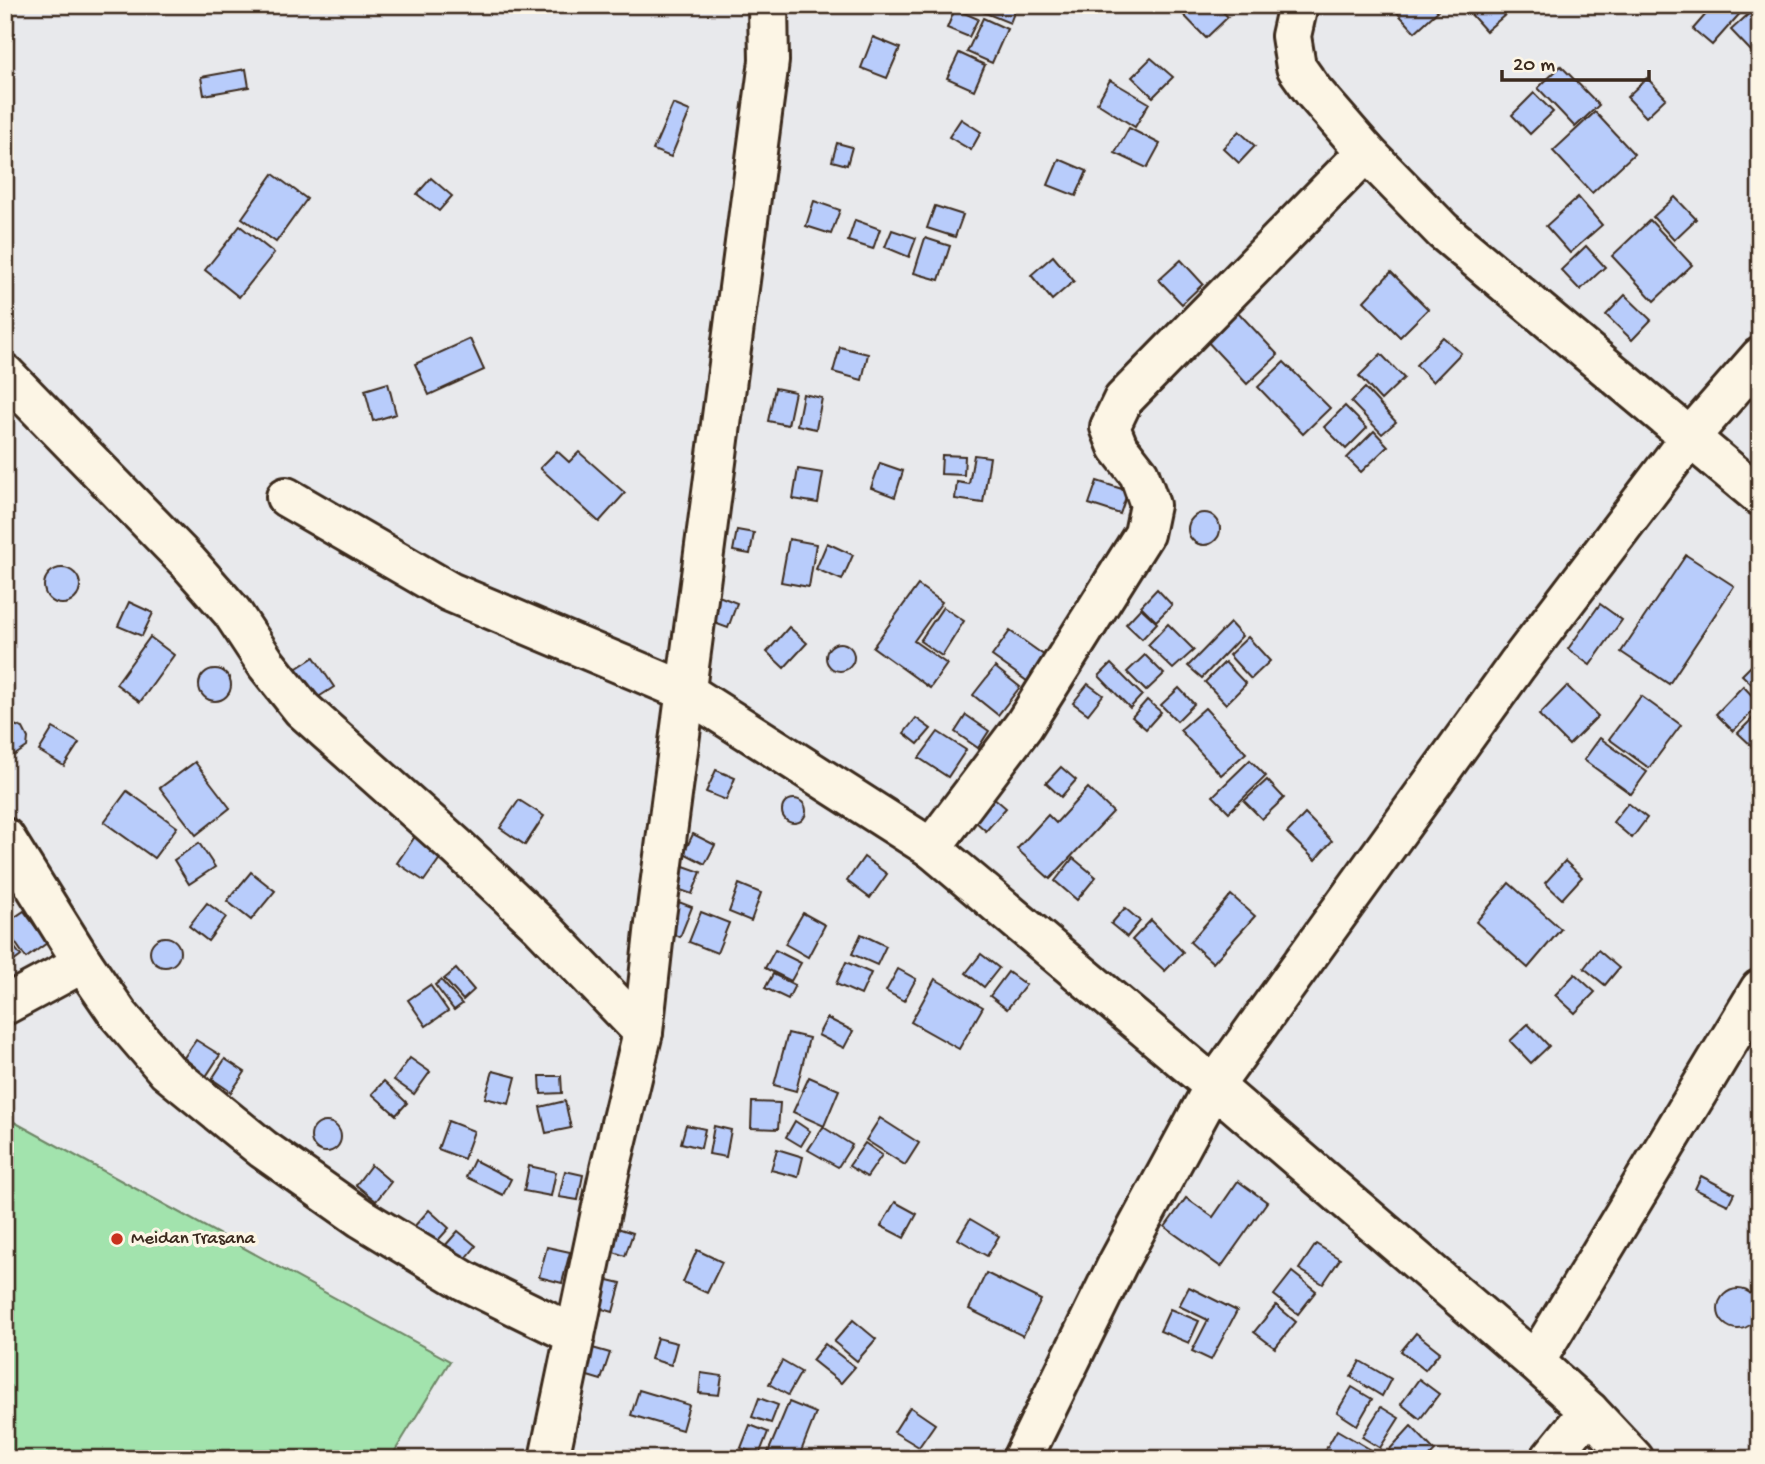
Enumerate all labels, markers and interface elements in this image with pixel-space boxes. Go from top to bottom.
scale bar [1502,38,1650,82]
text: 20 m [1513,54,1555,79]
place label: Meidan Trasana [131,1228,256,1251]
marker: Meidan Trasana [109,1231,125,1247]

